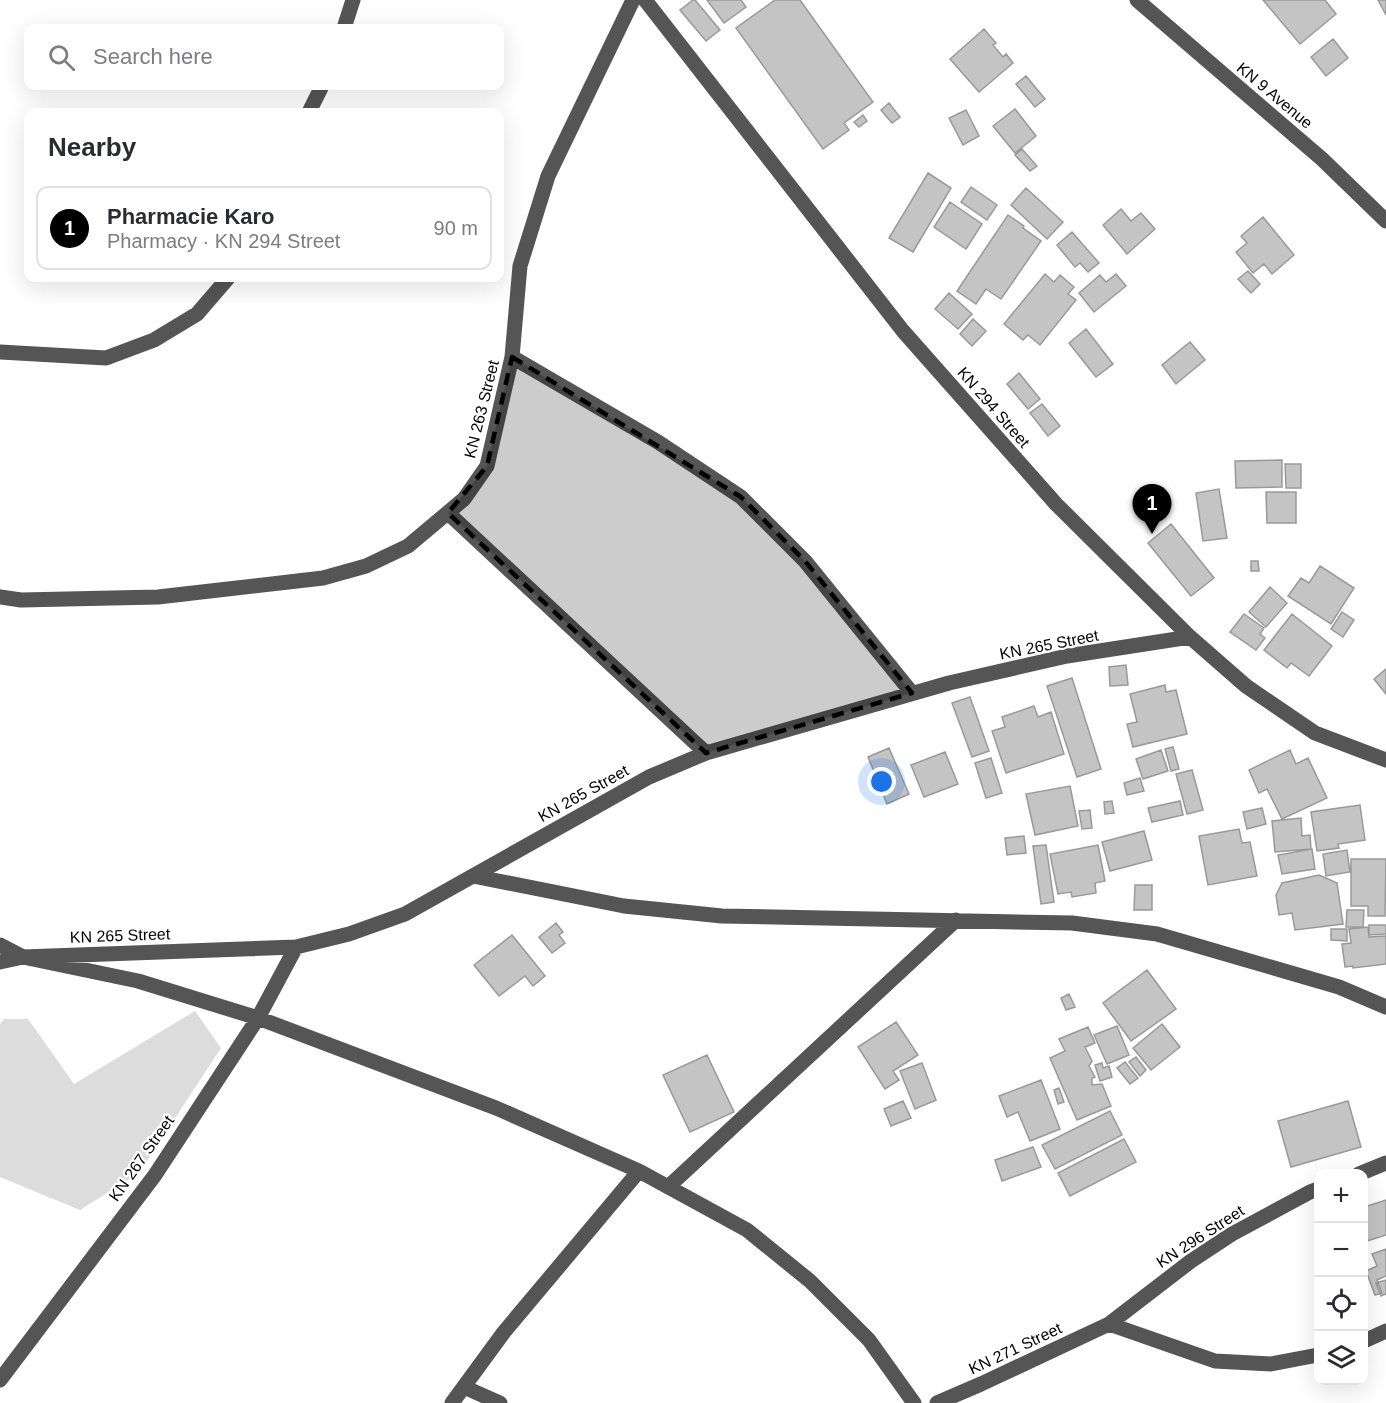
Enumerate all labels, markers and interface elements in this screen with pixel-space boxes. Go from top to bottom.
search box [24,24,504,90]
icon: search [45,41,78,74]
text: Search here [93,44,213,69]
street label: KN 9 Avenue [1234,59,1316,132]
text: Nearby [48,132,136,162]
text: Pharmacie Karo [107,204,275,229]
text: 1 [64,217,75,239]
text: 90 m [434,217,478,239]
text: Pharmacy · KN 294 Street [107,230,340,252]
street label: KN 263 Street [461,358,502,460]
street label: KN 294 Street [954,364,1033,451]
pin: 1 [1132,484,1172,534]
street label: KN 265 Street [998,626,1101,662]
street label: KN 265 Street [535,761,632,825]
your location [867,767,896,796]
street label: KN 265 Street [70,925,171,946]
street label: KN 267 Street [106,1112,178,1204]
map controls [1314,1169,1368,1385]
button: + [1314,1169,1368,1223]
street label: KN 296 Street [1153,1202,1248,1271]
button: − [1314,1223,1368,1277]
button: locate [1314,1277,1368,1331]
street label: KN 271 Street [966,1319,1065,1377]
button: layers [1314,1331,1368,1385]

